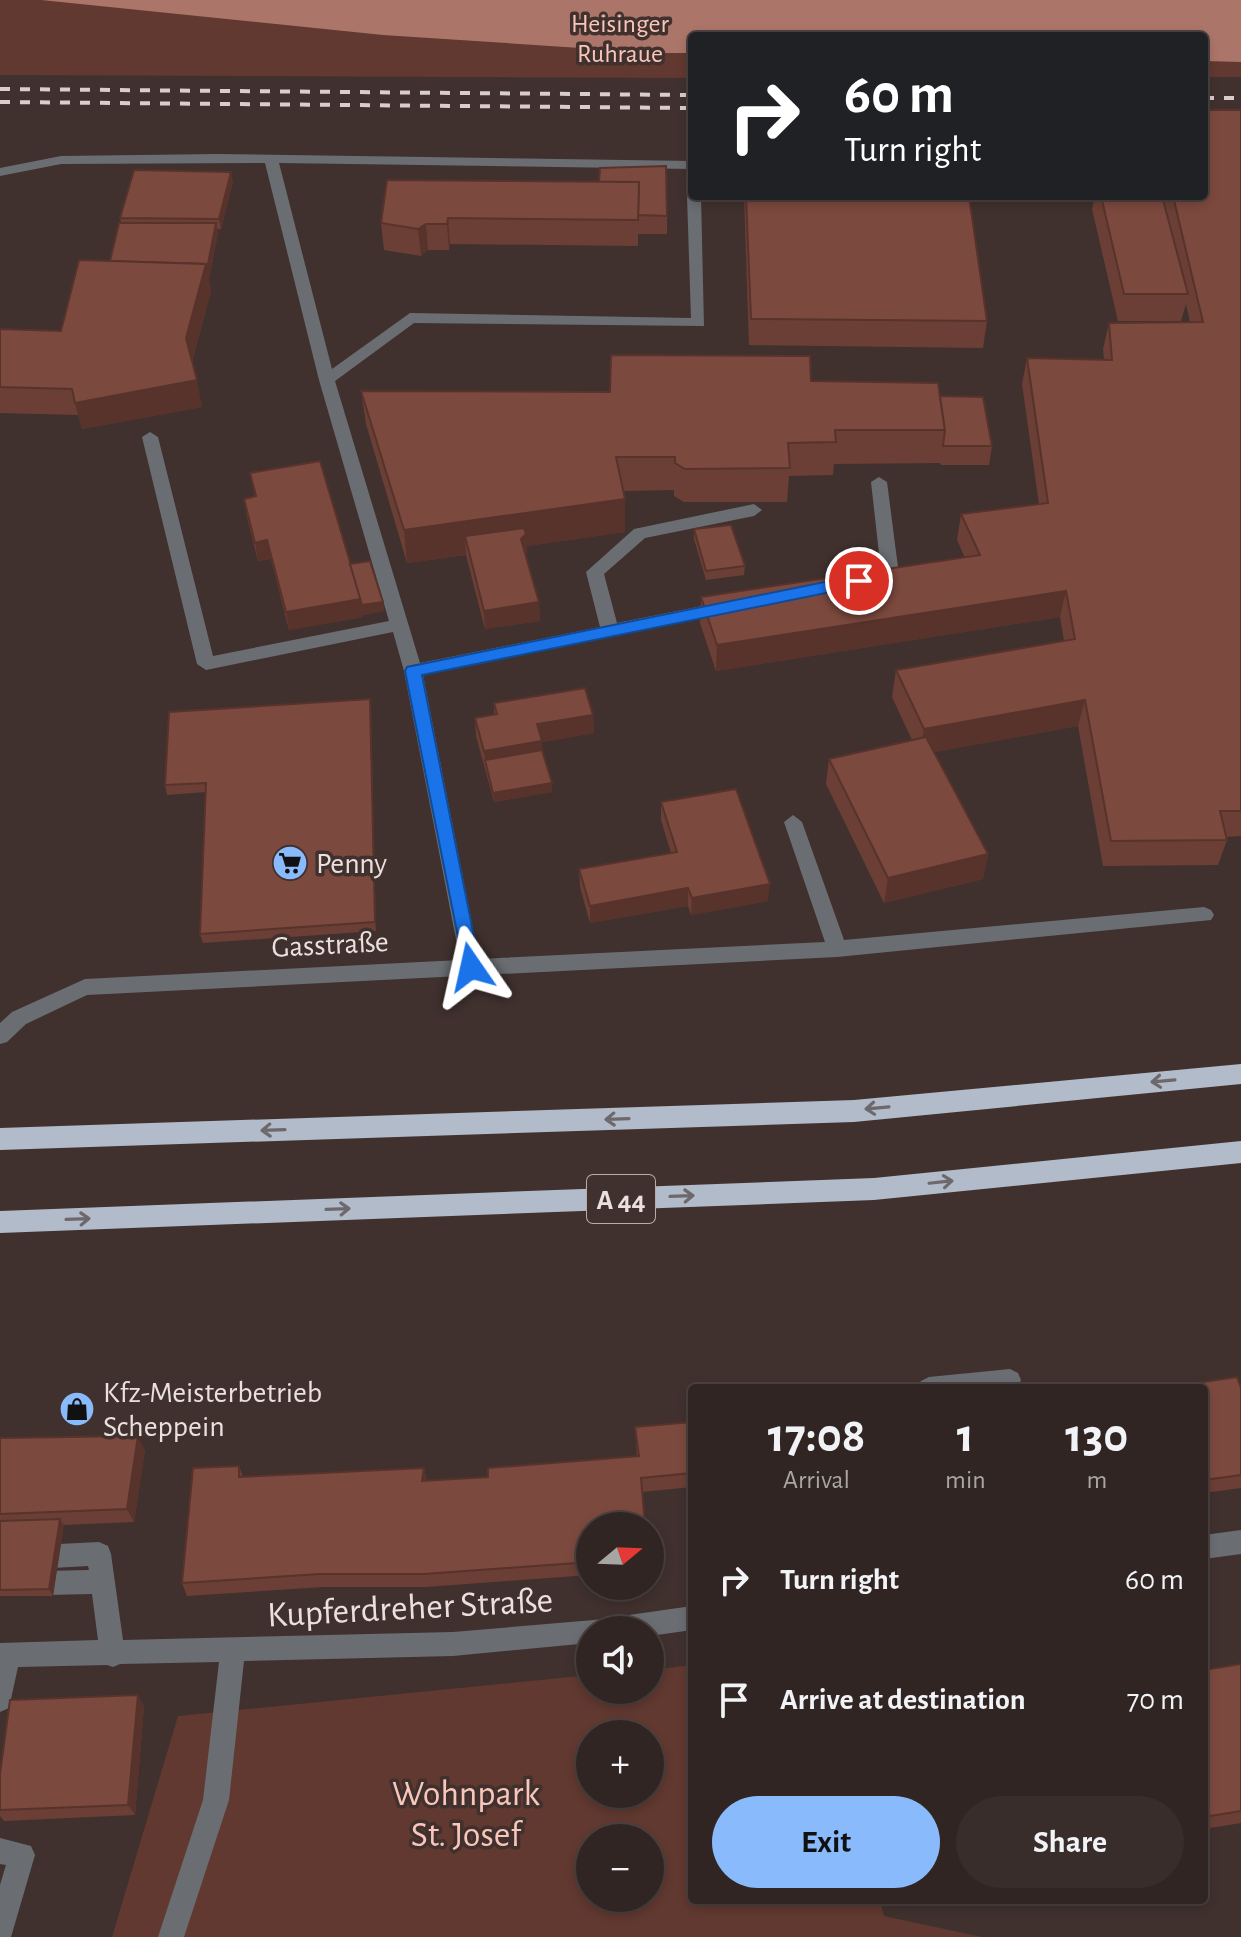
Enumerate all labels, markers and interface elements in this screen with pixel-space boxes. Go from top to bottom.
park label: Heisinger Ruhraue [571,11,670,67]
icon: right [712,64,816,168]
text: 60 m [844,67,954,123]
text: Turn right [844,132,981,168]
pin [825,547,893,615]
icon: arrive [837,559,881,603]
supermarket icon: Penny [271,844,309,882]
place label: Penny [316,849,387,879]
position arrow [429,925,513,1009]
street label: Gasstraße [271,927,389,963]
one-way arrow [1150,1074,1177,1089]
one-way arrow [864,1101,891,1116]
one-way arrow [604,1111,631,1126]
one-way arrow [260,1123,287,1138]
road number: A 44 [587,1175,655,1223]
one-way arrow [927,1175,954,1190]
one-way arrow [668,1189,695,1204]
one-way arrow [324,1202,351,1217]
one-way arrow [64,1212,91,1227]
place label: Kfz-Meisterbetrieb Scheppein [103,1378,322,1442]
shop icon: Kfz-Meisterbetrieb Scheppein [58,1390,96,1428]
text: 17:08 [768,1413,865,1461]
text: 1 [957,1413,974,1461]
text: 130 [1065,1413,1128,1461]
text: Arrival [783,1467,850,1493]
text: min [945,1467,986,1493]
text: m [1086,1467,1107,1493]
north arrow [576,1512,664,1600]
map controls [576,1512,664,1912]
icon: right [712,1558,756,1602]
text: Turn right [780,1565,899,1595]
text: 60 m [1125,1565,1184,1595]
street label: Kupferdreher Straße [266,1583,554,1633]
button: sound [576,1616,664,1704]
icon: arrive [712,1678,756,1722]
text: Arrive at destination [780,1685,1026,1715]
text: 70 m [1127,1685,1184,1715]
button: + [576,1720,664,1808]
park label: Wohnpark St. Josef [392,1776,541,1853]
button: Exit [712,1796,940,1888]
button: Share [956,1796,1184,1888]
button: − [576,1824,664,1912]

